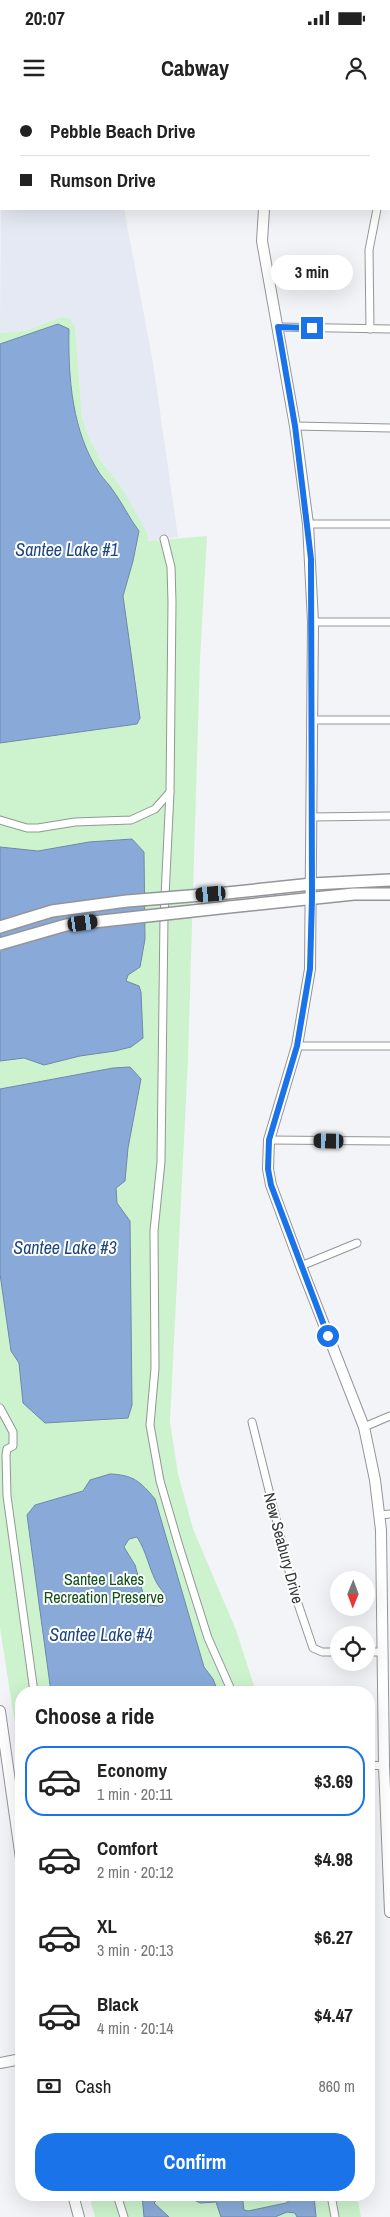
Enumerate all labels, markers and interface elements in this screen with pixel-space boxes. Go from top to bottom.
text: 20:07 [25,5,65,31]
text: Cabway [161,53,229,83]
icon: menu [20,54,48,82]
icon: person [342,54,370,82]
text: Pebble Beach Drive [50,118,195,144]
text: Rumson Drive [50,167,156,193]
callout: 3 min [271,256,353,290]
text: 3 min [295,261,329,283]
route end [301,317,323,339]
water label: Santee Lake #1 [15,537,119,562]
car [195,885,226,903]
car [67,913,98,933]
car [313,1133,344,1149]
water label: Santee Lake #3 [13,1235,117,1260]
route start [317,1325,339,1347]
street label: New Seabury Drive [259,1490,309,1606]
park label: Santee Lakes Recreation Preserve [44,1568,164,1608]
north arrow [330,1571,375,1616]
map controls [330,1571,375,1671]
water label: Santee Lake #4 [49,1622,153,1647]
button: locate [330,1626,375,1671]
text: Choose a ride [35,1701,154,1731]
text: Economy [97,1757,167,1783]
icon: car [37,1759,82,1804]
text: $3.69 [314,1768,353,1794]
text: 1 min · 20:11 [97,1783,173,1805]
text: Comfort [97,1835,158,1861]
icon: car [37,1837,82,1882]
text: $4.98 [314,1846,353,1872]
text: 2 min · 20:12 [97,1861,174,1883]
text: XL [97,1913,117,1939]
icon: car [37,1915,82,1960]
text: $6.27 [314,1924,353,1950]
text: 3 min · 20:13 [97,1939,174,1961]
text: Black [97,1991,139,2017]
icon: car [37,1993,82,2038]
text: $4.47 [314,2002,353,2028]
text: 4 min · 20:14 [97,2017,174,2039]
icon: cash [35,2072,63,2100]
text: Cash [75,2073,111,2099]
text: 860 m [319,2075,355,2097]
button: Confirm [35,2133,355,2191]

